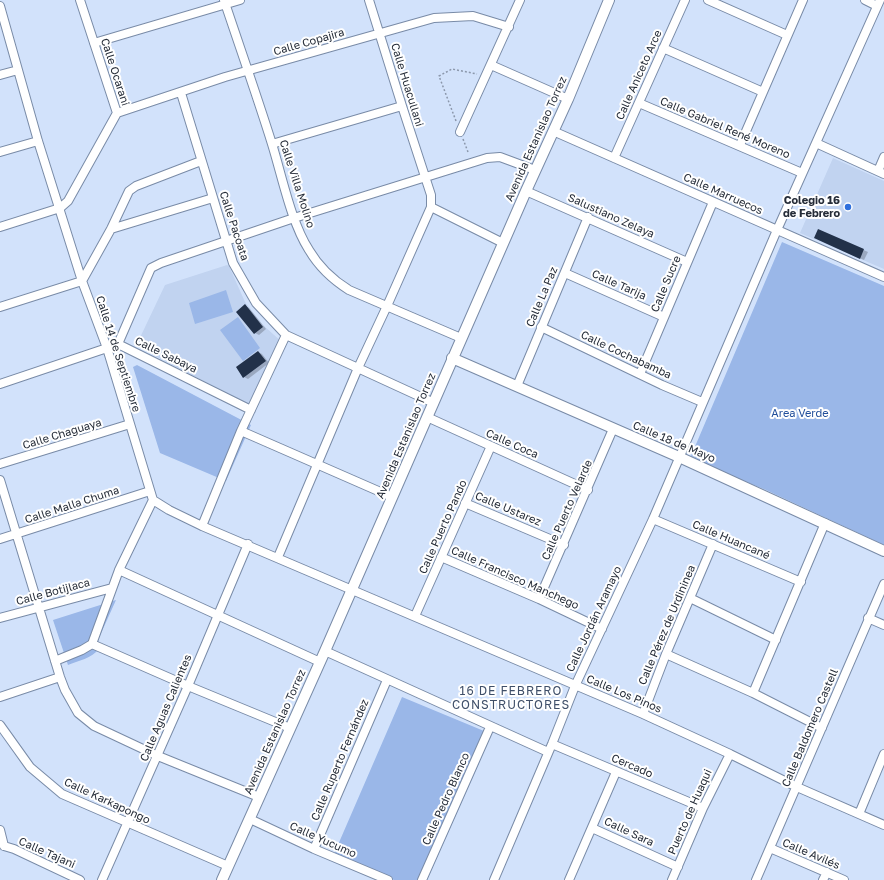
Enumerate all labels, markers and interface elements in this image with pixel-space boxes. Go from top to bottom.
street label: Calle Copajira [272,26,346,58]
street label: Calle Aniceto Arce [613,28,665,122]
street label: Calle Ocarani [98,37,132,107]
street label: Calle Huacullani [388,42,426,128]
street label: Avenida Estanislao Torrez [502,75,570,203]
street label: Calle Gabriel René Moreno [658,95,792,161]
street label: Calle Villa Molino [277,138,317,230]
street label: Calle Marruecos [681,171,765,217]
street label: Calle Pacoata [217,190,251,262]
street label: Salustiano Zelaya [566,191,656,241]
place label: Colegio 16 de Febrero [783,194,840,220]
marker: Colegio 16 de Febrero [843,202,853,212]
street label: Calle Sucre [648,254,684,314]
street label: Calle La Paz [523,265,561,329]
street label: Calle Tarija [590,267,648,303]
street label: Calle 14 de Septiembre [93,294,143,414]
street label: Calle Cochabamba [579,328,673,382]
street label: Calle Sabaya [133,334,199,376]
street label: Avenida Estanislao Torrez [374,371,438,501]
park label: Area Verde [771,407,829,421]
street label: Calle Chaguaya [21,416,103,452]
street label: Calle 18 de Mayo [631,419,717,465]
street label: Calle Coca [484,427,540,461]
street label: Calle Puerto Velarde [539,458,595,562]
street label: Calle Puerto Pando [416,478,470,576]
street label: Calle Malla Chuma [23,484,121,526]
street label: Calle Ustarez [473,489,543,529]
street label: Calle Huancané [690,518,772,562]
street label: Calle Francisco Manchego [449,544,581,612]
street label: Calle Pérez de Urdininea [636,563,698,687]
street label: Calle Jordán Aramayo [564,564,624,674]
street label: Calle Botijlaca [15,576,91,608]
street label: Calle Aguas Calientes [137,652,195,764]
street label: Calle Baldomero Castell [779,667,841,789]
street label: Avenida Estanislao Torrez [241,668,309,796]
street label: Calle Los Pinos [584,672,664,716]
district label: 16 DE FEBRERO CONSTRUCTORES [452,684,570,712]
street label: Calle Ruperto Fernández [308,697,372,823]
street label: Calle Pedro Blanco [420,751,472,847]
street label: Cercado [609,751,655,781]
street label: Puerto de Huaqui [665,767,715,857]
street label: Calle Karkapongo [62,775,152,827]
street label: Calle Sara [602,815,656,849]
street label: Calle Yucumo [288,819,358,861]
street label: Calle Tajani [17,835,77,871]
street label: Calle Avilés [780,836,842,872]

